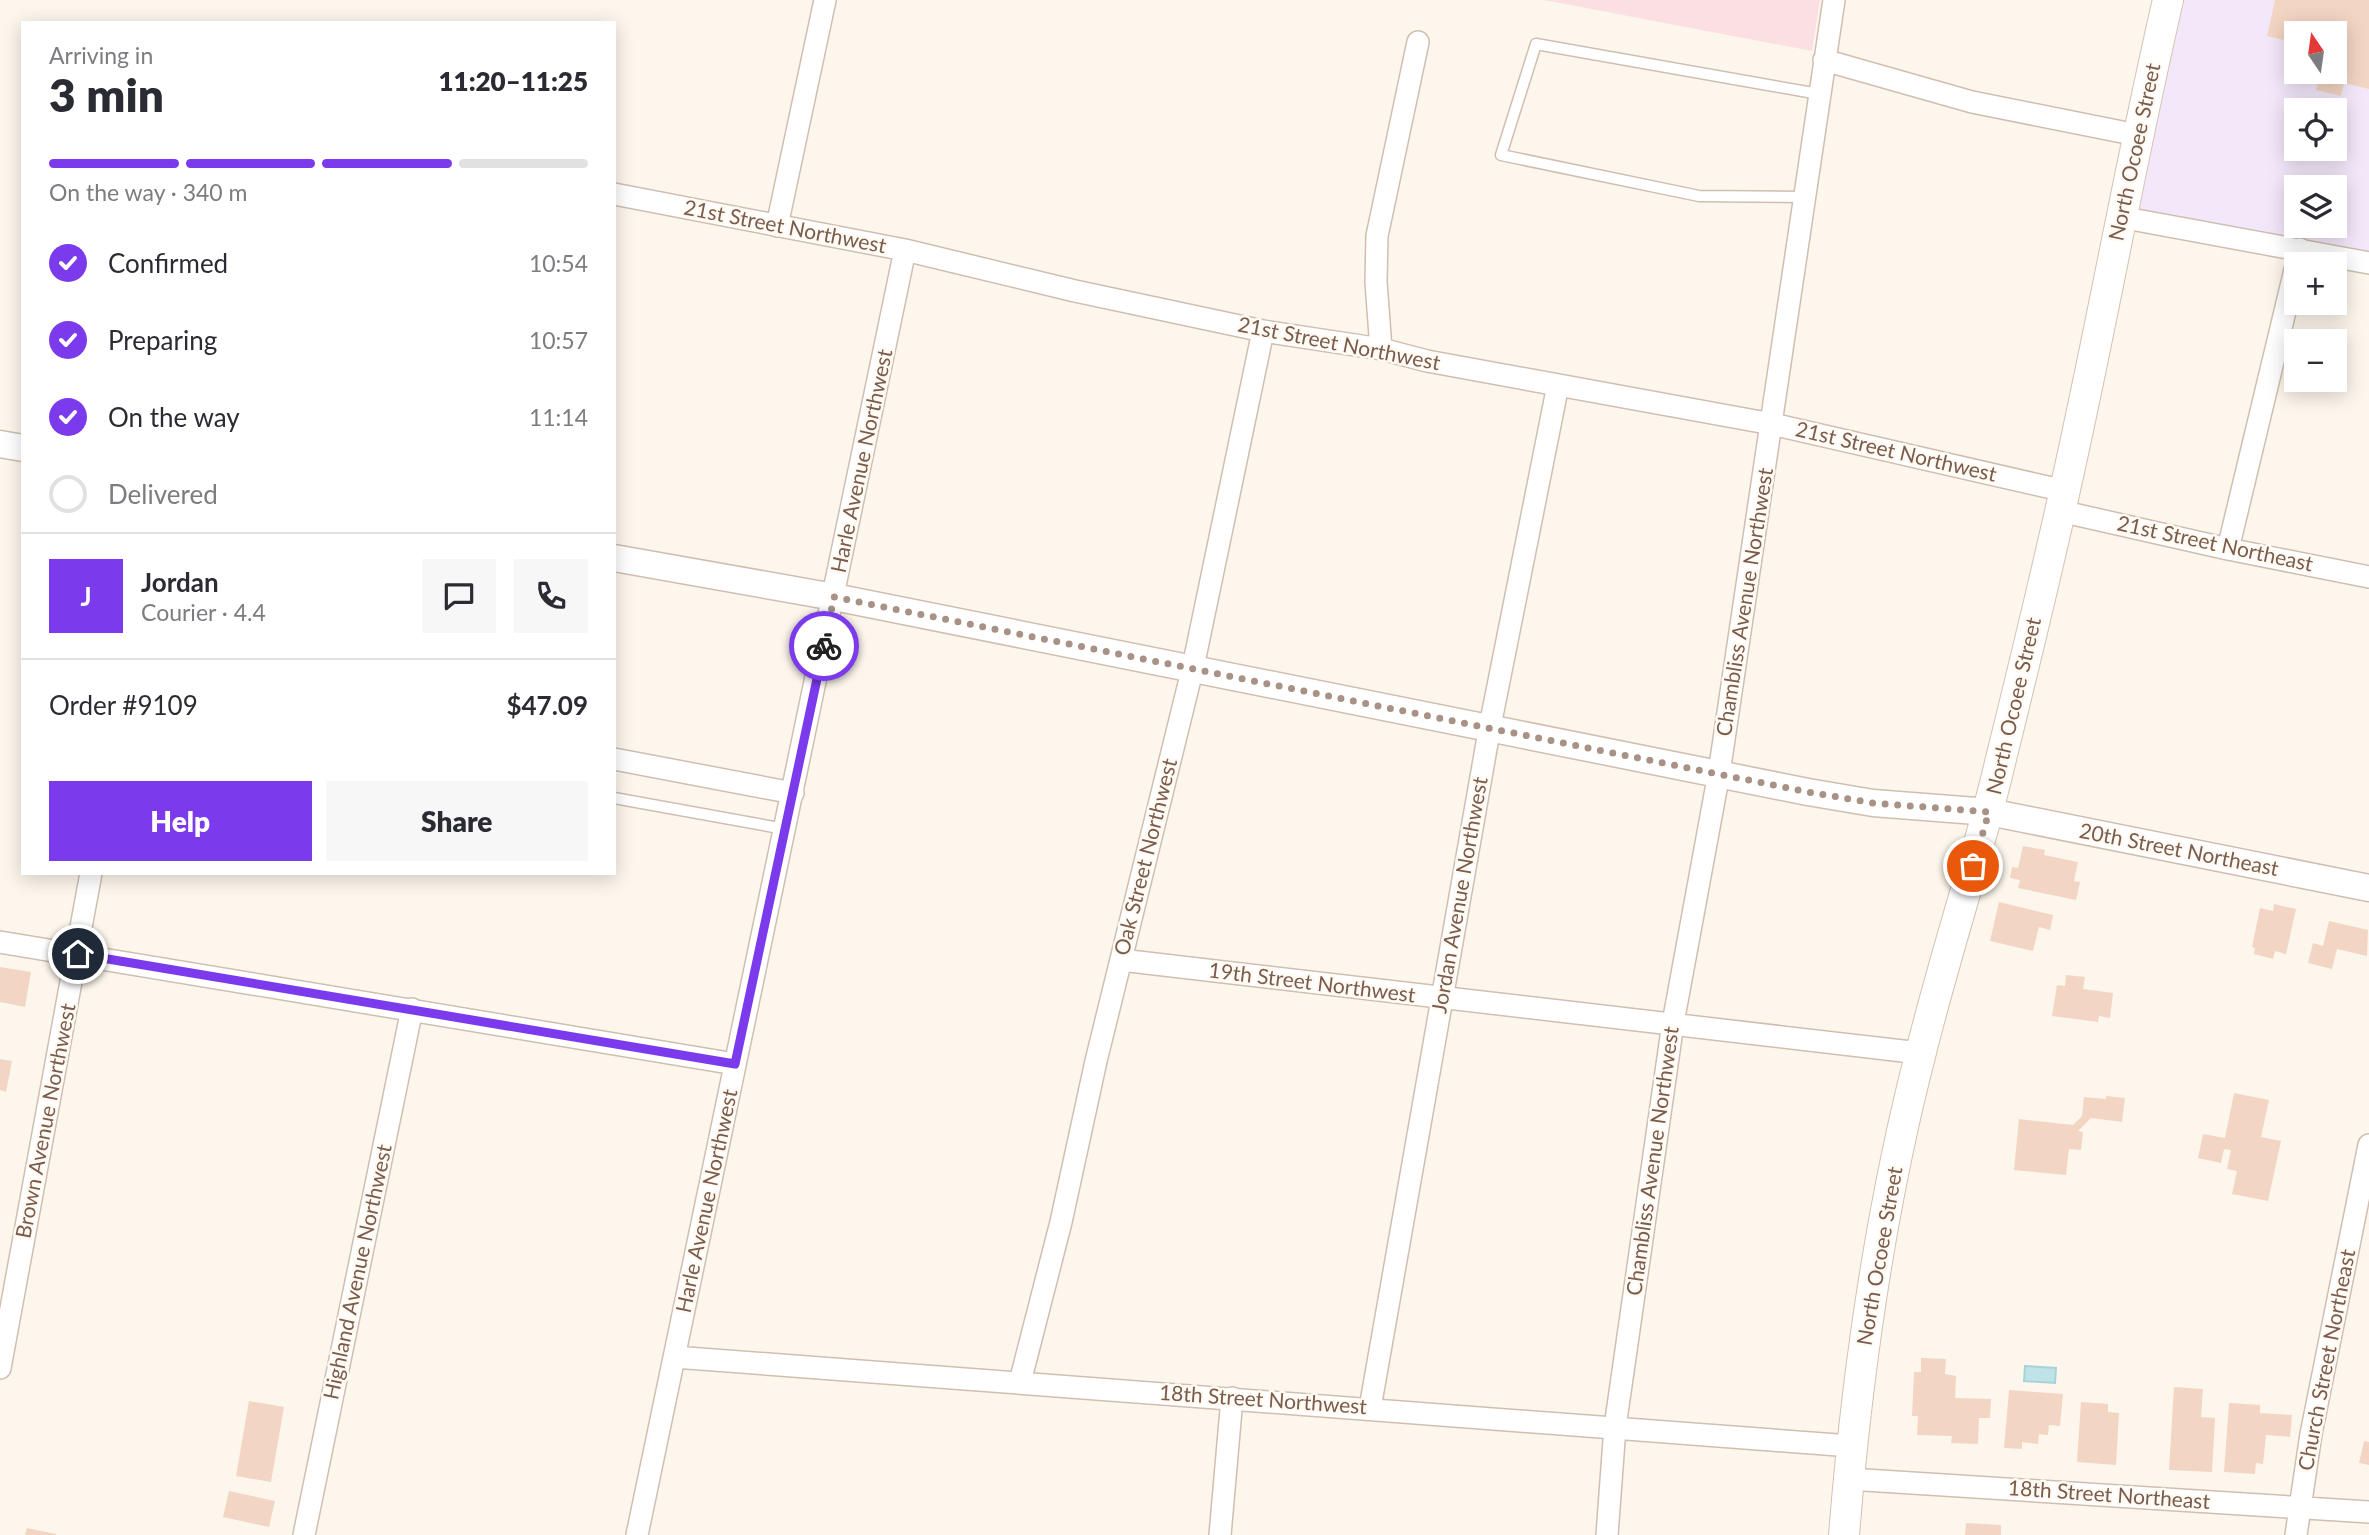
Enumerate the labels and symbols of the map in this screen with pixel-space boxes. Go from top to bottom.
north arrow [2284,21,2347,84]
street label: North Ocoee Street [2102,60,2165,243]
street label: 21st Street Northwest [682,194,889,257]
street label: 21st Street Northwest [1236,311,1443,374]
street label: Harle Avenue Northwest [825,346,897,575]
street label: 21st Street Northwest [1793,415,2000,486]
street label: Chambliss Avenue Northwest [1710,465,1777,738]
street label: 21st Street Northeast [2115,510,2316,576]
courier [789,611,859,681]
street label: North Ocoee Street [1980,614,2045,797]
street label: Oak Street Northwest [1108,755,1181,958]
street label: Jordan Avenue Northwest [1425,774,1492,1015]
street label: 20th Street Northeast [2078,817,2281,880]
pin [1943,836,2003,896]
pin [48,924,108,984]
street label: 19th Street Northwest [1207,956,1417,1007]
street label: Brown Avenue Northwest [9,1001,80,1240]
street label: Chambliss Avenue Northwest [1620,1024,1683,1297]
street label: Harle Avenue Northwest [670,1086,742,1315]
street label: Highland Avenue Northwest [317,1141,396,1402]
street label: North Ocoee Street [1850,1164,1907,1347]
street label: Church Street Northeast [2292,1246,2359,1473]
street label: 18th Street Northwest [1158,1379,1368,1418]
street label: 18th Street Northeast [2007,1474,2211,1513]

